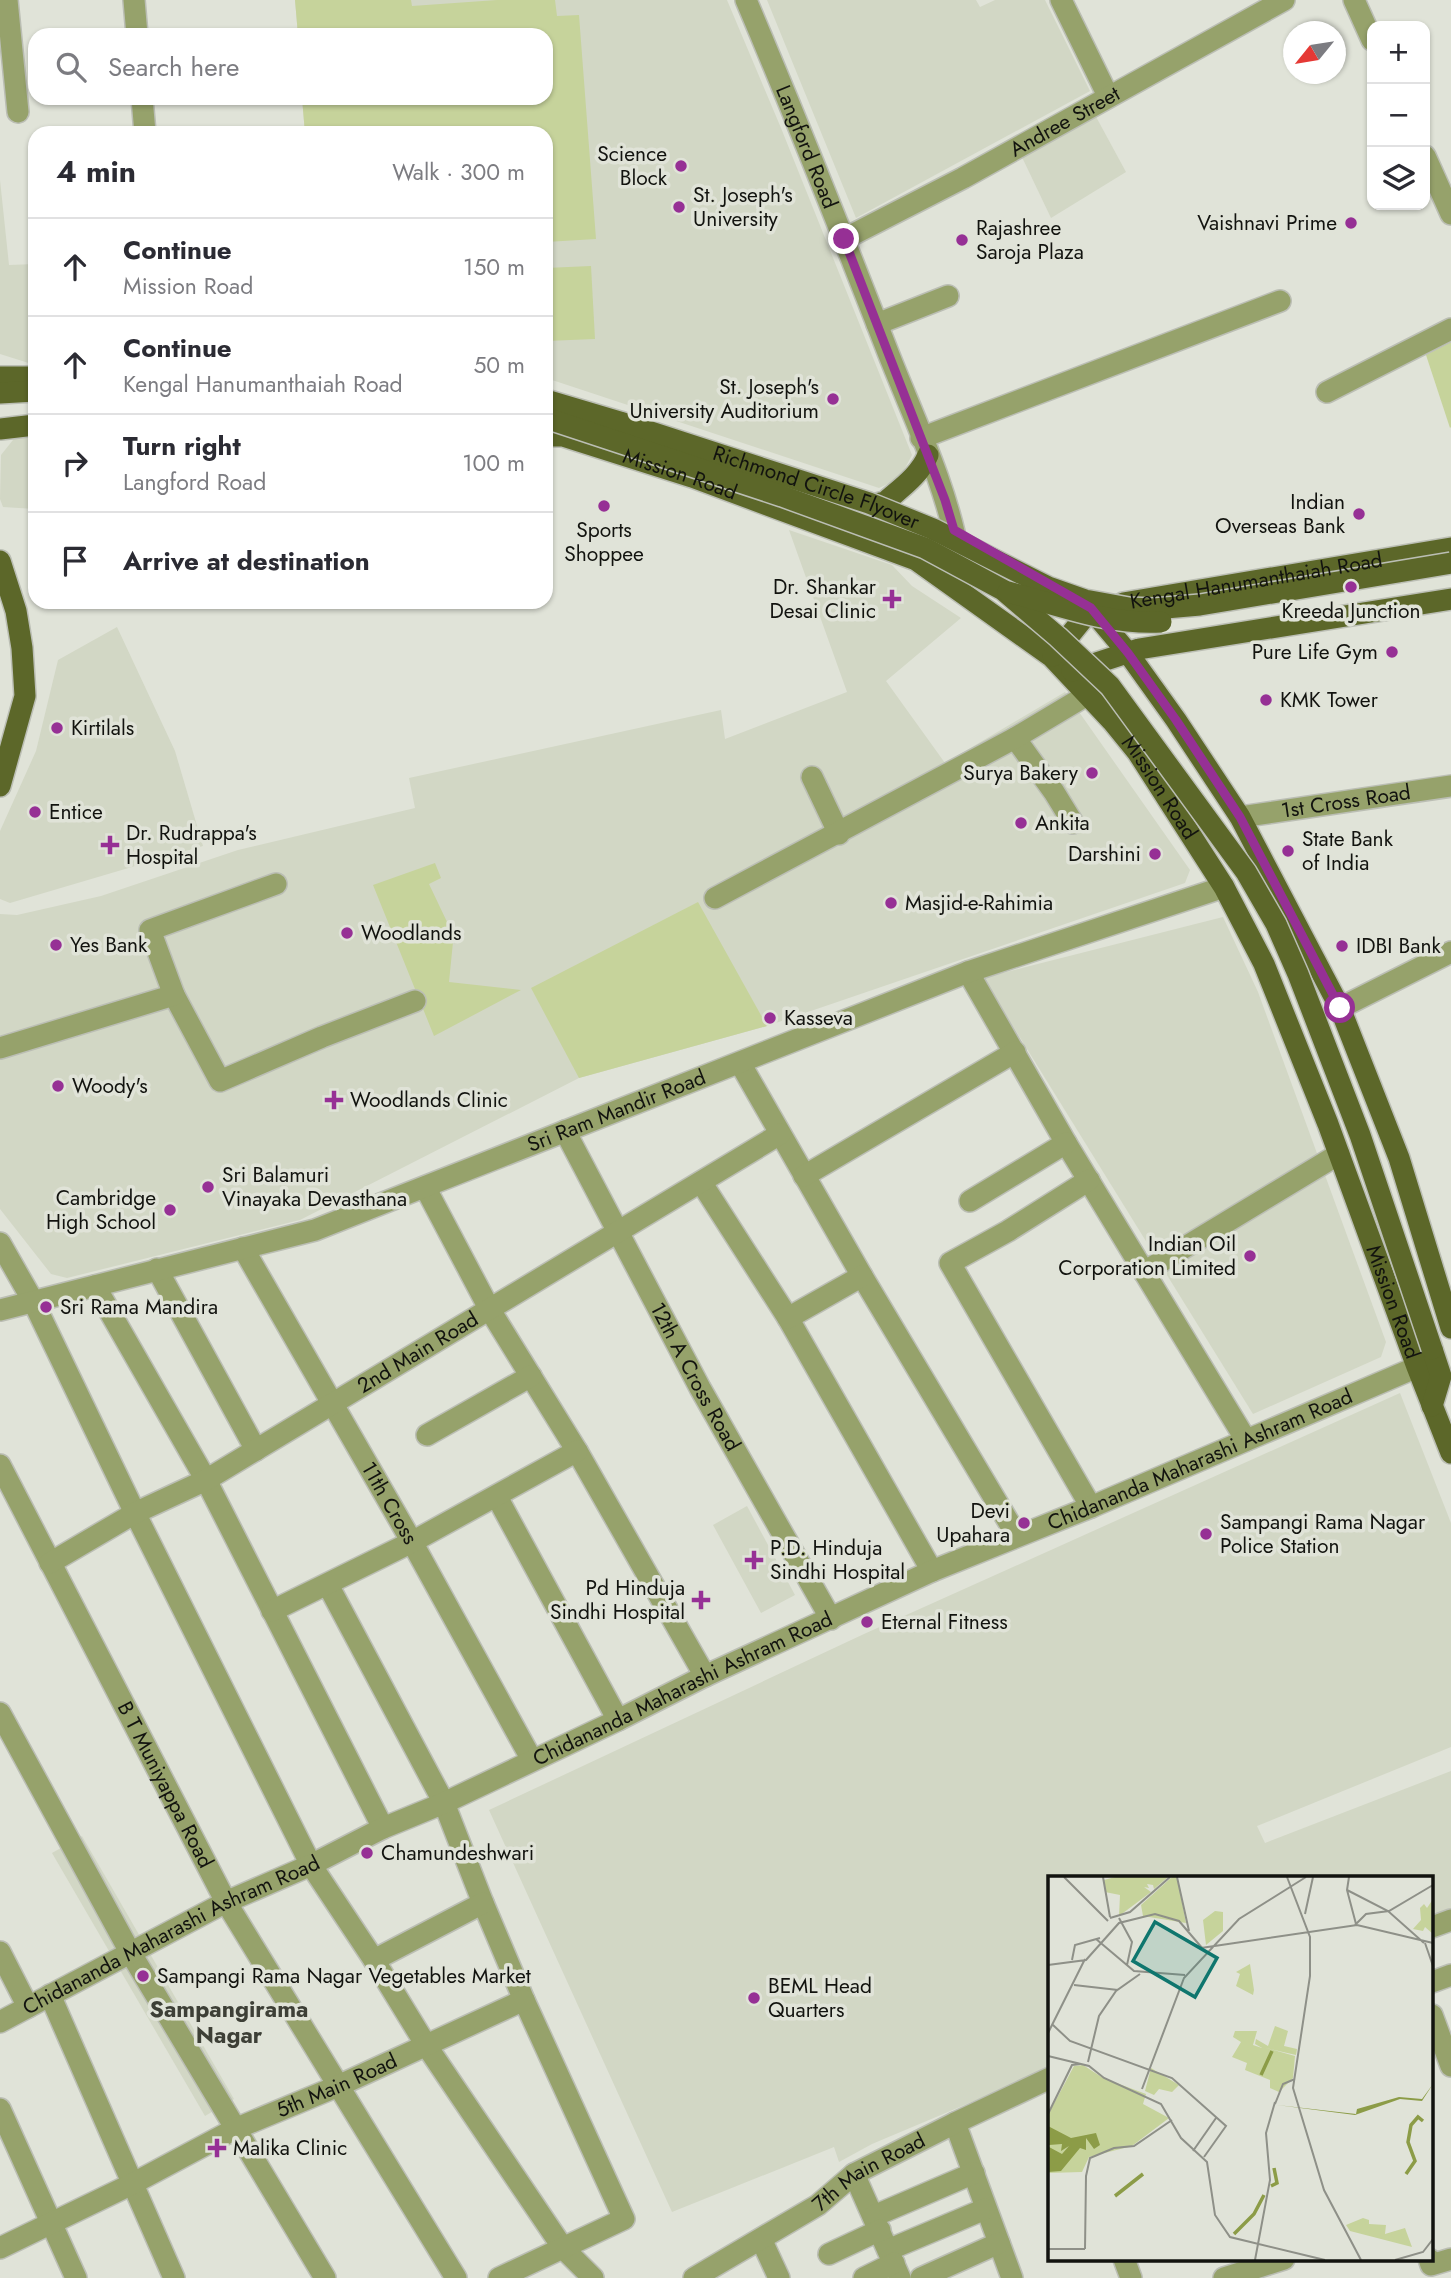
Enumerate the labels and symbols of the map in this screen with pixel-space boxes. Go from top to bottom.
north arrow [1283,21,1346,84]
street label: Andree Street [1004,79,1125,164]
street label: Langford Road [768,81,845,213]
place label: Science Block [597,139,668,193]
marker: Science Block [673,158,689,174]
place label: St. Joseph's University [693,180,793,234]
marker: St. Joseph's University [671,199,687,215]
place label: Vaishnavi Prime [1197,208,1337,238]
place label: Rajashree Saroja Plaza [976,213,1084,267]
marker: Vaishnavi Prime [1343,215,1359,231]
route end [828,223,859,254]
marker: Rajashree Saroja Plaza [954,232,970,248]
place label: St. Joseph's University Auditorium [629,372,819,426]
marker: St. Joseph's University Auditorium [825,391,841,407]
street label: Richmond Circle Flyover [709,438,925,537]
street label: Mission Road [619,441,741,507]
place label: Indian Overseas Bank [1215,487,1346,541]
marker: Sports Shoppee [596,498,612,514]
marker: Indian Overseas Bank [1351,506,1367,522]
place label: Sports Shoppee [564,515,644,569]
street label: Kengal Hanumanthaiah Road [1128,545,1385,617]
place label: Dr. Shankar Desai Clinic [769,572,877,626]
marker: Kreeda Junction [1343,579,1359,595]
marker: Dr. Shankar Desai Clinic [882,589,902,609]
place label: Kreeda Junction [1282,596,1420,626]
place label: Pure Life Gym [1252,637,1378,667]
marker: Pure Life Gym [1384,644,1400,660]
place label: KMK Tower [1280,685,1379,715]
marker: KMK Tower [1258,692,1274,708]
place label: Kirtilals [71,713,134,743]
marker: Kirtilals [49,720,65,736]
street label: Mission Road [1115,729,1205,845]
place label: Surya Bakery [963,758,1079,788]
marker: Surya Bakery [1084,765,1100,781]
street label: 1st Cross Road [1279,777,1413,826]
place label: Entice [49,797,103,827]
marker: Entice [27,804,43,820]
place label: Ankita [1035,808,1090,838]
marker: Ankita [1013,815,1029,831]
place label: Dr. Rudrappa's Hospital [126,818,257,872]
place label: State Bank of India [1302,824,1394,878]
marker: Dr. Rudrappa's Hospital [100,835,120,855]
place label: Darshini [1068,839,1141,869]
marker: State Bank of India [1280,843,1296,859]
marker: Darshini [1147,846,1163,862]
place label: Masjid-e-Rahimia [905,888,1053,918]
marker: Masjid-e-Rahimia [883,895,899,911]
place label: Woodlands [361,918,461,948]
marker: Woodlands [339,925,355,941]
place label: Yes Bank [70,930,148,960]
place label: IDBI Bank [1356,931,1441,961]
marker: Yes Bank [48,937,64,953]
marker: IDBI Bank [1334,938,1350,954]
route start [1324,992,1355,1023]
place label: Kasseva [784,1003,853,1033]
marker: Kasseva [762,1010,778,1026]
street label: Sri Ram Mandir Road [523,1062,710,1160]
place label: Woody's [72,1071,148,1101]
marker: Woody's [50,1078,66,1094]
place label: Woodlands Clinic [350,1085,508,1115]
marker: Woodlands Clinic [324,1090,344,1110]
place label: Sri Balamuri Vinayaka Devasthana [222,1160,407,1214]
marker: Sri Balamuri Vinayaka Devasthana [200,1179,216,1195]
place label: Cambridge High School [46,1183,156,1237]
marker: Cambridge High School [162,1202,178,1218]
place label: Indian Oil Corporation Limited [1058,1229,1236,1283]
street label: Mission Road [1359,1241,1428,1363]
marker: Indian Oil Corporation Limited [1242,1248,1258,1264]
place label: Sri Rama Mandira [60,1292,218,1322]
street label: 12th A Cross Road [643,1297,748,1457]
marker: Sri Rama Mandira [38,1299,54,1315]
street label: 2nd Main Road [351,1304,484,1401]
street label: Chidananda Maharashi Ashram Road [1043,1381,1357,1538]
street label: 11th Cross [354,1456,425,1550]
place label: Devi Upahara [936,1496,1010,1550]
place label: Sampangi Rama Nagar Police Station [1220,1507,1426,1561]
marker: Devi Upahara [1016,1515,1032,1531]
marker: Sampangi Rama Nagar Police Station [1198,1526,1214,1542]
place label: P.D. Hinduja Sindhi Hospital [770,1533,905,1587]
marker: P.D. Hinduja Sindhi Hospital [744,1550,764,1570]
place label: Pd Hinduja Sindhi Hospital [550,1573,685,1627]
marker: Pd Hinduja Sindhi Hospital [691,1590,711,1610]
street label: Chidananda Maharashi Ashram Road [528,1604,837,1773]
place label: Eternal Fitness [881,1607,1008,1637]
marker: Eternal Fitness [859,1614,875,1630]
street label: B T Muniyappa Road [110,1696,221,1873]
place label: Chamundeshwari [381,1838,534,1868]
marker: Chamundeshwari [359,1845,375,1861]
street label: Chidananda Maharashi Ashram Road [17,1848,325,2022]
inset map [1048,1876,1434,2260]
place label: Sampangi Rama Nagar Vegetables Market [157,1961,531,1991]
marker: Sampangi Rama Nagar Vegetables Market [135,1968,151,1984]
place label: BEML Head Quarters [768,1971,872,2025]
marker: BEML Head Quarters [746,1990,762,2006]
district label: Sampangirama Nagar [150,1992,308,2052]
street label: 5th Main Road [271,2046,402,2125]
street label: 7th Main Road [806,2125,930,2218]
place label: Malika Clinic [233,2133,347,2163]
marker: Malika Clinic [207,2138,227,2158]

